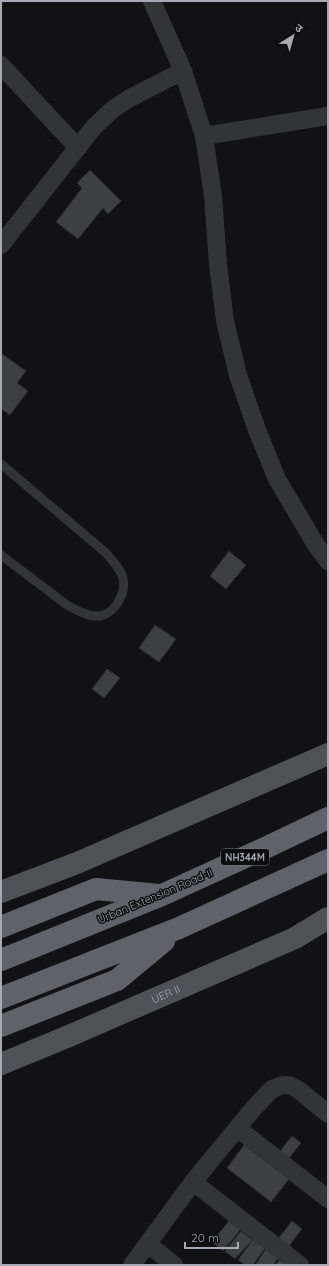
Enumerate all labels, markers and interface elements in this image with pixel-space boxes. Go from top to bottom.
north arrow [273,16,313,56]
text: उ [292,20,306,36]
road number: NH344M [221,849,269,865]
street label: Urban Extension Road-II [95,865,215,927]
street label: UER II [149,982,182,1006]
scale bar [185,1224,238,1250]
text: 20 m [191,1230,219,1245]

